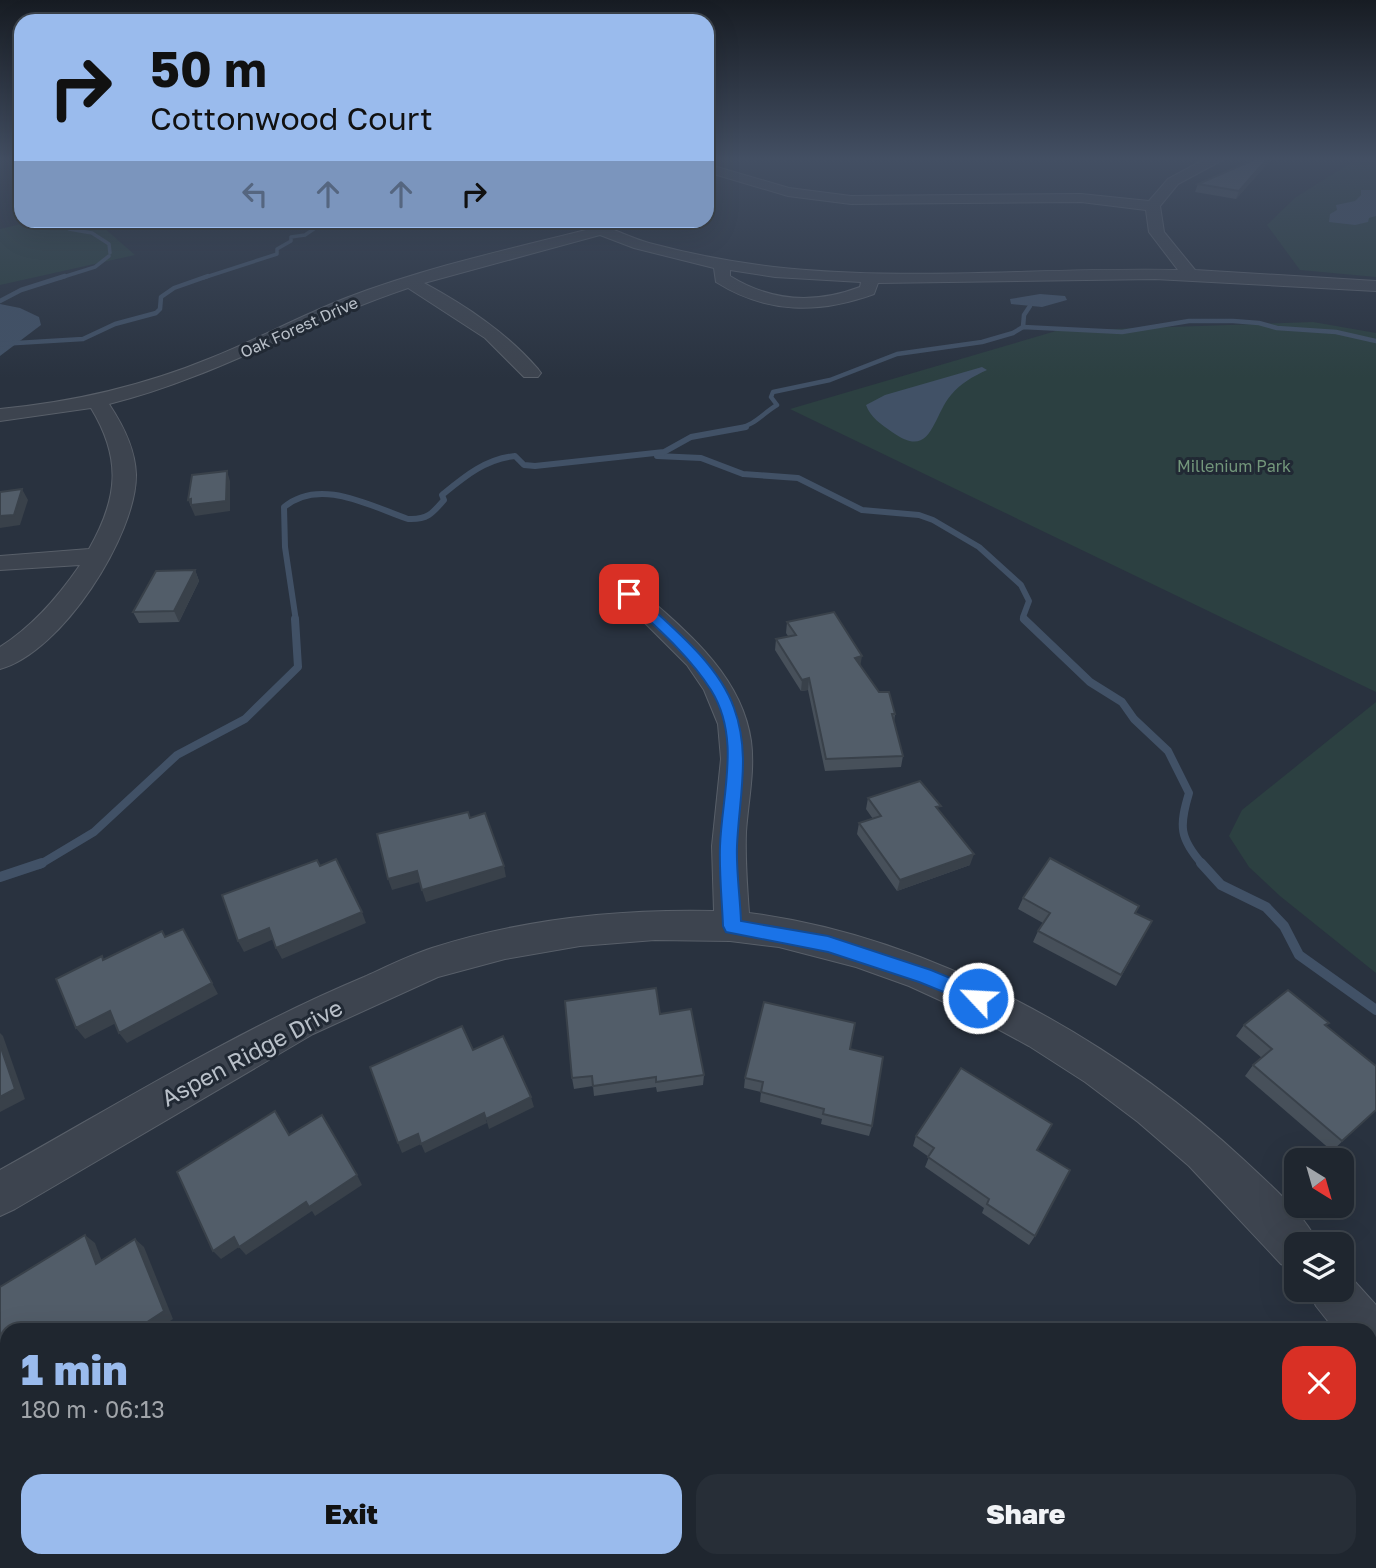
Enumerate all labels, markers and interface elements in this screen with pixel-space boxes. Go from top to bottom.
text: 50 m [150,39,267,98]
icon: right [35,42,126,133]
text: Cottonwood Court [150,99,433,137]
icon: left [236,175,274,213]
icon: ahead [309,175,347,213]
icon: ahead [382,175,420,213]
icon: right [455,175,493,213]
street label: Oak Forest Drive [237,292,361,362]
park label: Millenium Park [1177,456,1291,476]
pin [599,564,659,624]
icon: arrive [610,575,648,613]
position arrow [941,961,1015,1035]
street label: Aspen Ridge Drive [156,993,347,1112]
north arrow [1284,1148,1354,1218]
map controls [1284,1148,1354,1302]
button: layers [1284,1232,1354,1302]
text: 1 min [21,1344,128,1394]
button: close [1282,1346,1356,1420]
text: 180 m · 06:13 [21,1395,165,1423]
button: Exit [21,1474,682,1554]
button: Share [696,1474,1356,1554]

